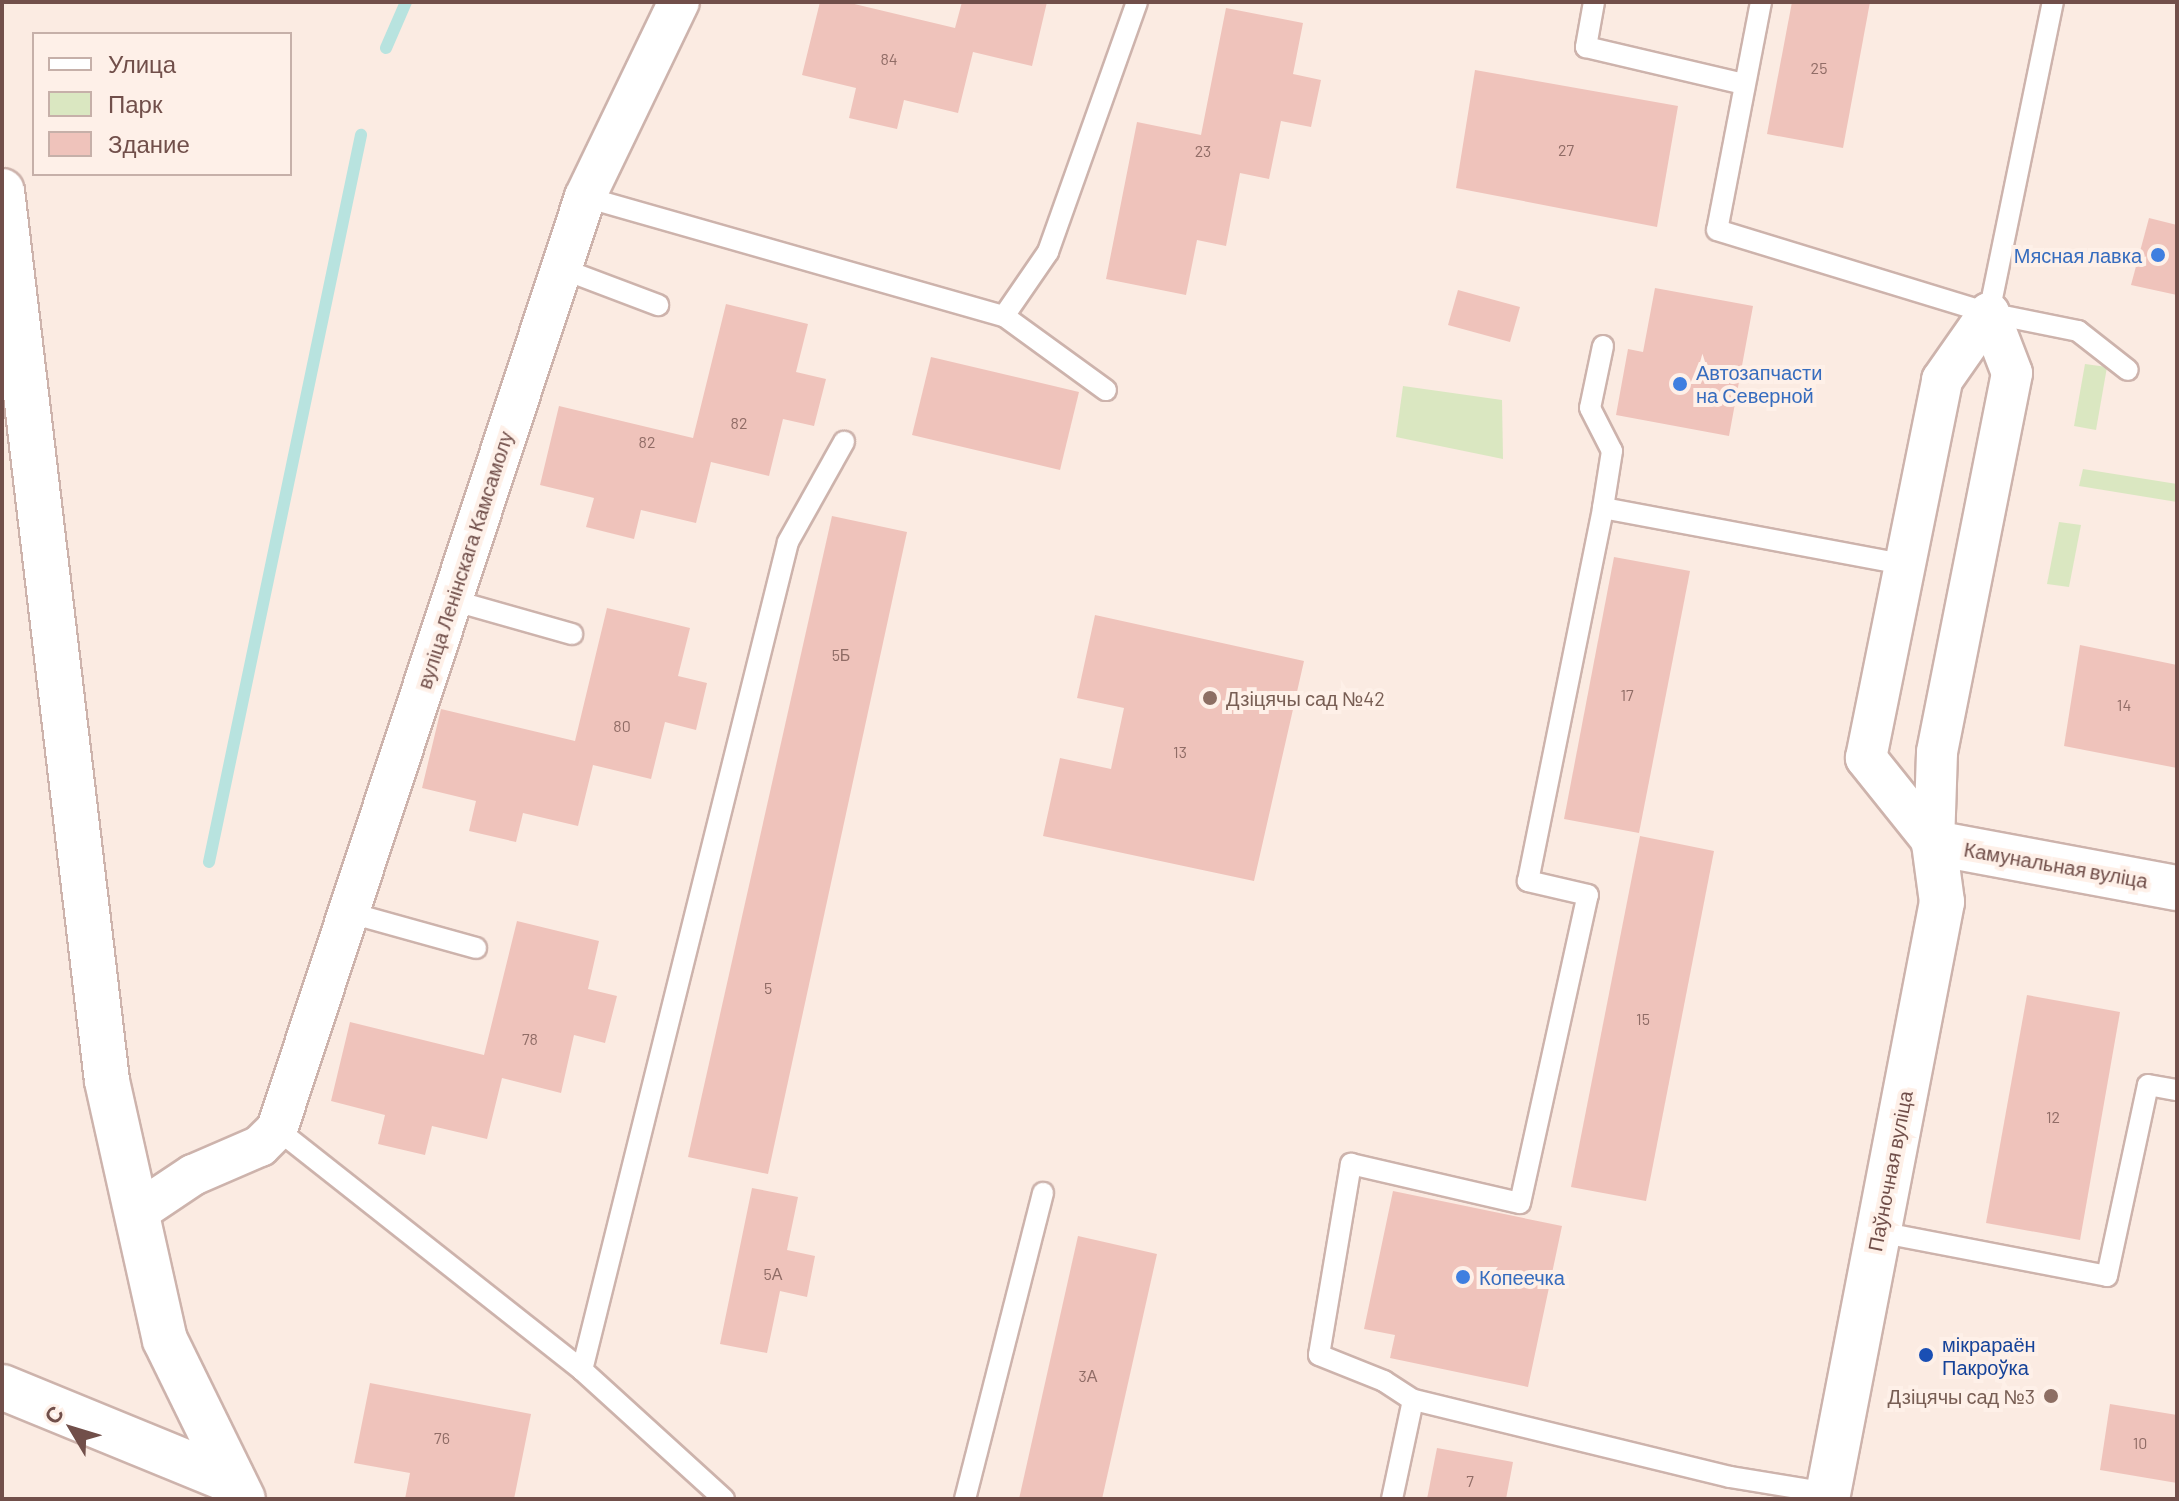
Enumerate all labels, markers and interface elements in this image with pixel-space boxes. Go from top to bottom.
legend [32,32,292,176]
text: Улица [108,49,176,78]
house number: 84 [880,49,898,69]
house number: 25 [1811,58,1827,78]
text: Парк [108,89,162,118]
text: Здание [108,129,190,158]
house number: 27 [1558,140,1574,160]
house number: 23 [1195,141,1211,161]
place label: Мясная лавка [2014,243,2142,267]
marker: Мясная лавка [2149,246,2167,264]
place label: Автозапчасти на Северной [1696,360,1822,407]
marker: Автозапчасти на Северной [1671,375,1689,393]
house number: 82 [731,413,747,433]
street label: вуліца Ленінскага Камсамолу [412,428,518,692]
house number: 82 [639,432,655,452]
house number: 5Б [832,645,850,665]
house number: 17 [1620,685,1634,705]
place label: Дзіцячы сад №42 [1226,686,1385,710]
marker: Дзіцячы сад №42 [1201,689,1219,707]
house number: 14 [2117,695,2131,715]
house number: 80 [613,716,631,736]
house number: 13 [1173,742,1187,762]
street label: Камунальная вуліца [1962,837,2150,893]
house number: 5 [764,978,772,998]
house number: 15 [1636,1009,1650,1029]
house number: 78 [522,1029,538,1049]
street label: Паўночная вуліца [1863,1089,1917,1253]
house number: 12 [2046,1107,2060,1127]
house number: 5А [764,1264,782,1284]
place label: Копеечка [1479,1265,1565,1289]
marker: Копеечка [1454,1268,1472,1286]
place label: мікрараён Пакроўка [1942,1332,2036,1379]
marker: мікрараён Пакроўка [1917,1346,1935,1364]
house number: 3А [1079,1366,1097,1386]
place label: Дзіцячы сад №3 [1888,1384,2035,1408]
marker: Дзіцячы сад №3 [2042,1387,2060,1405]
north arrow [32,1389,112,1469]
text: С [38,1400,68,1428]
house number: 76 [434,1428,450,1448]
house number: 10 [2133,1433,2147,1453]
house number: 7 [1466,1471,1474,1491]

